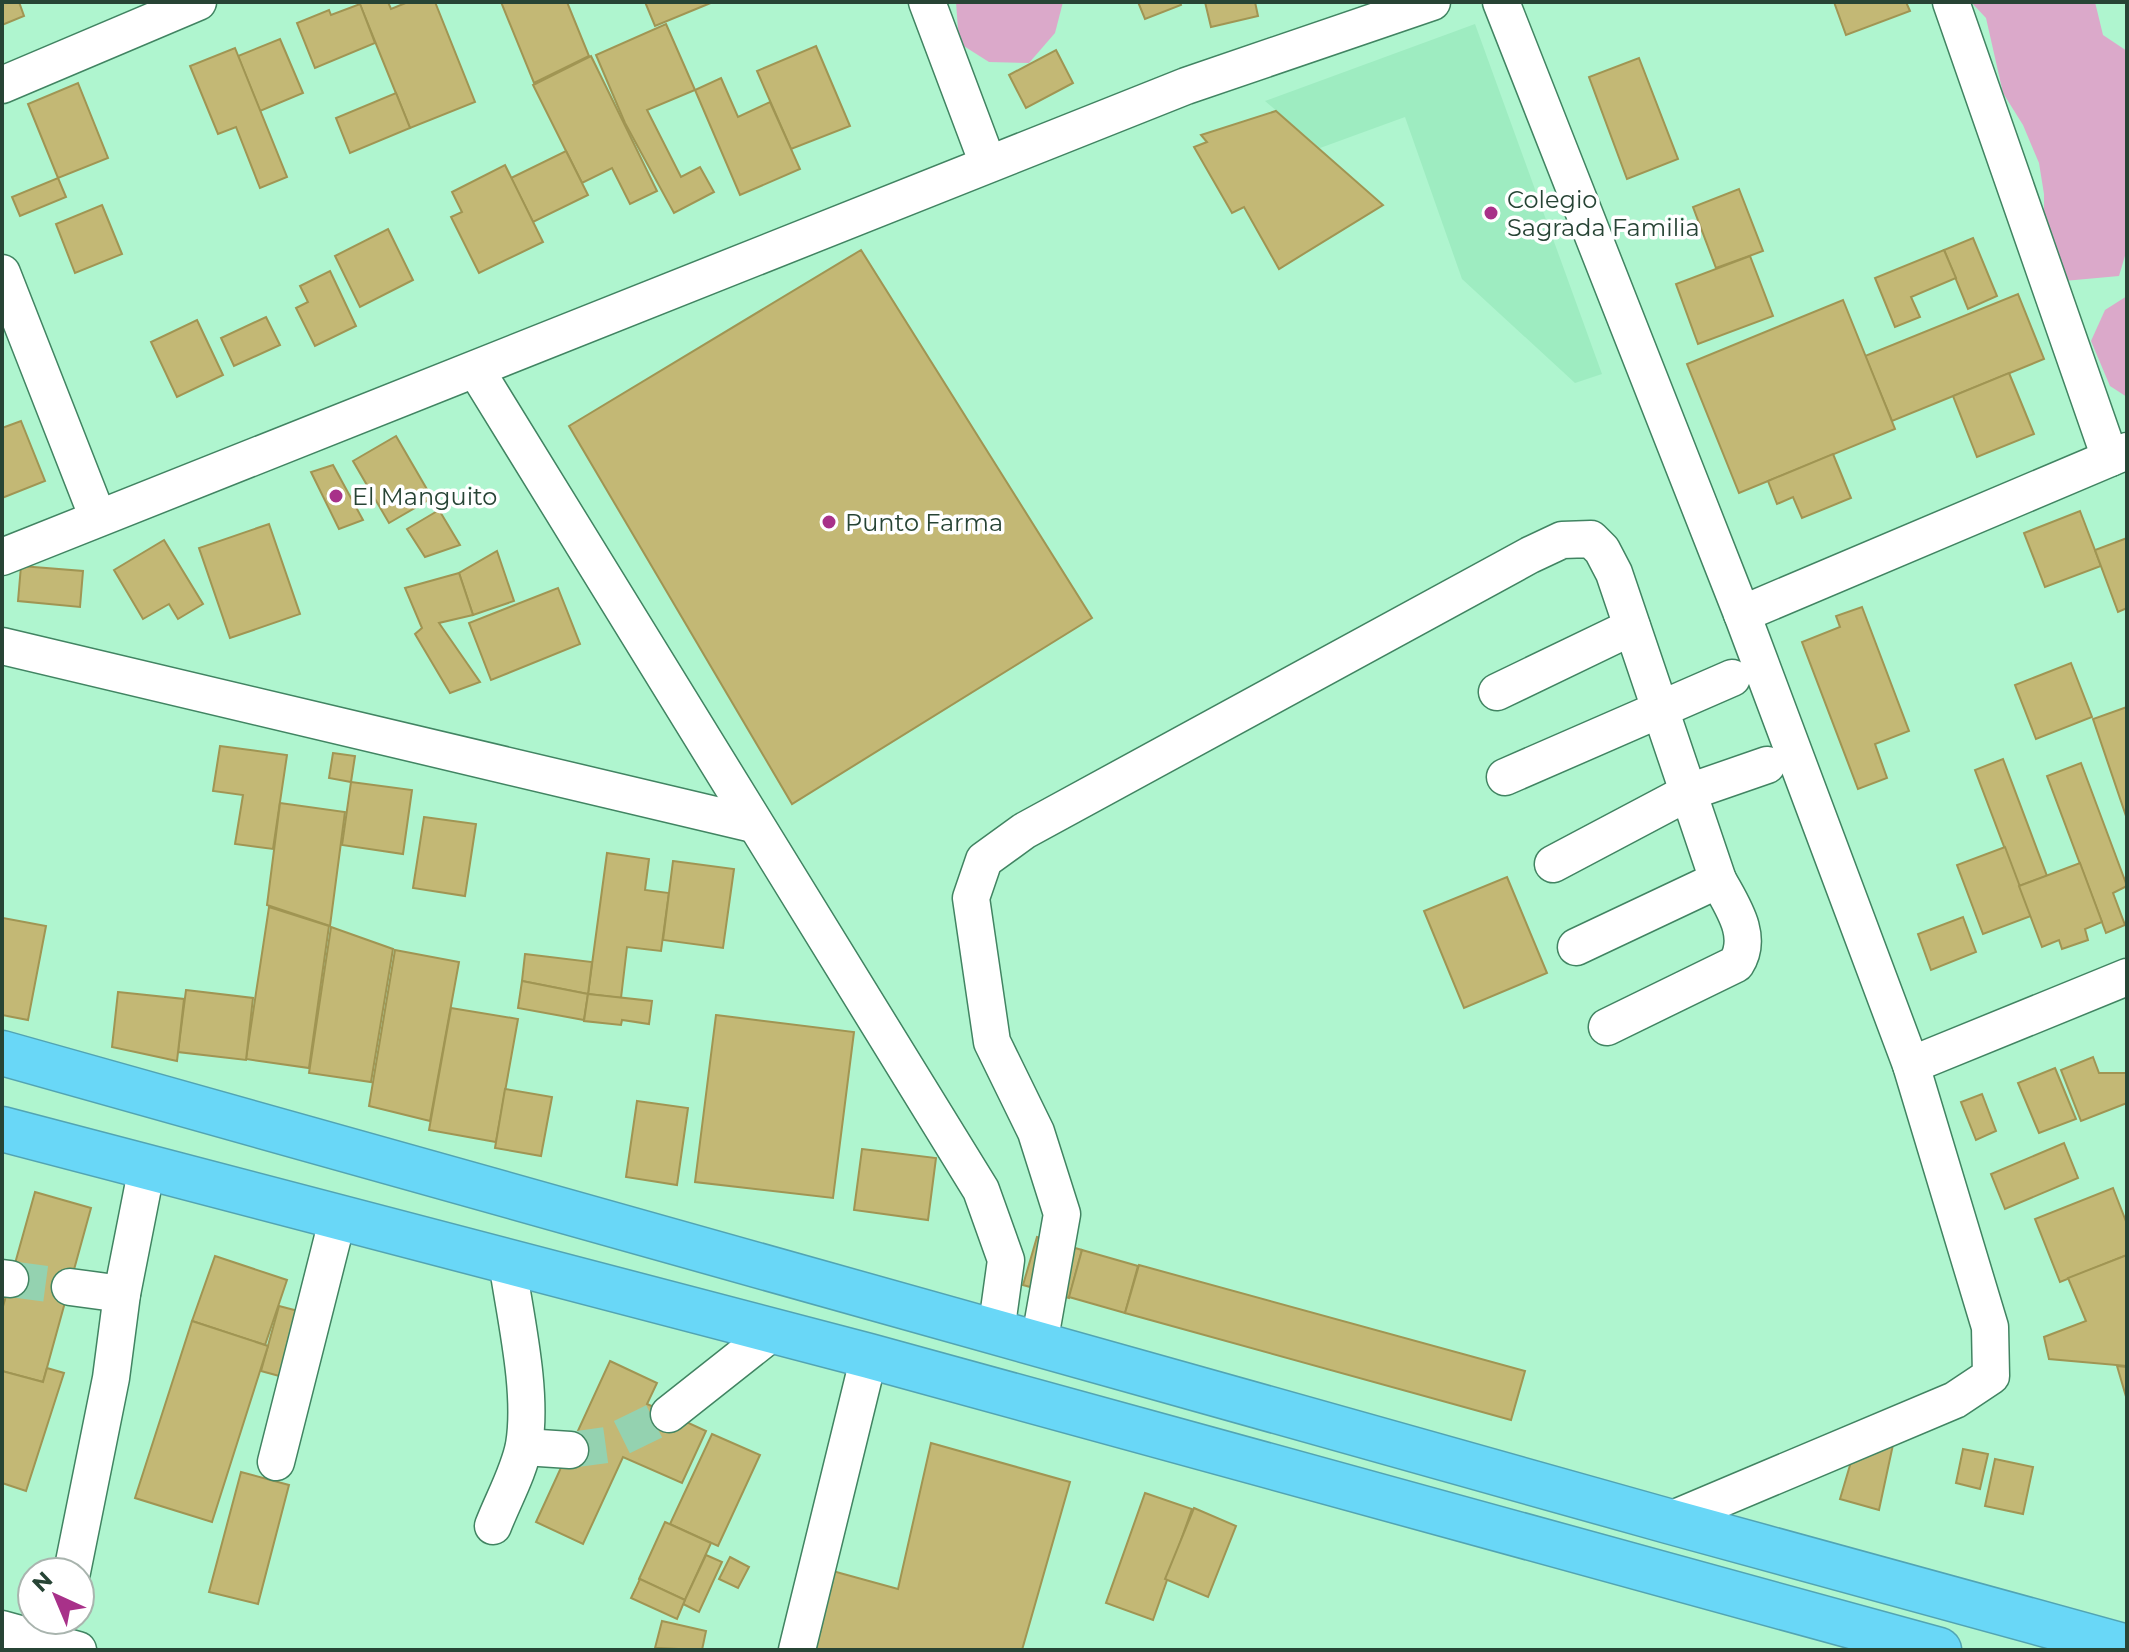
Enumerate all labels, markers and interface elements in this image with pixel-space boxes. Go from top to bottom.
place label: Colegio Sagrada Familia [1507,185,1700,242]
marker: Colegio Sagrada Familia [1482,204,1500,222]
place label: El Manguito [352,482,497,511]
marker: El Manguito [327,487,345,505]
place label: Punto Farma [845,508,1003,537]
marker: Punto Farma [820,513,838,531]
north arrow [16,1556,96,1636]
text: N [27,1566,58,1598]

